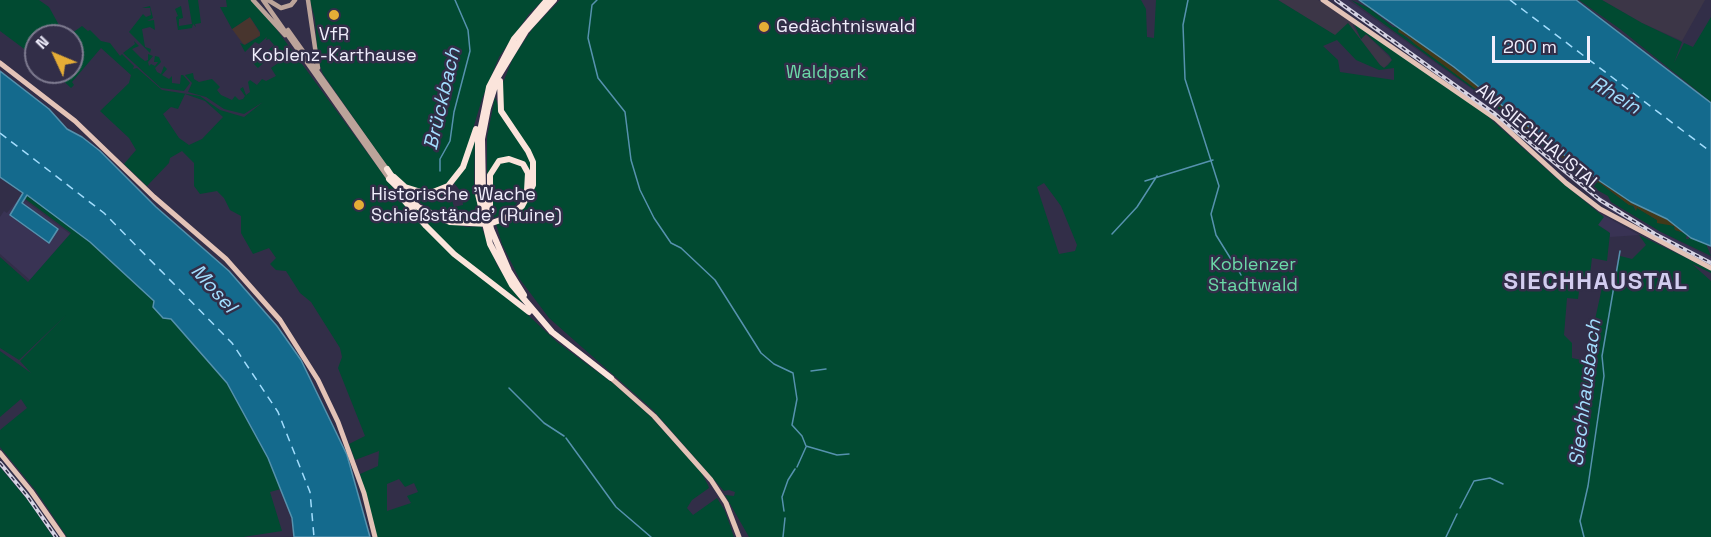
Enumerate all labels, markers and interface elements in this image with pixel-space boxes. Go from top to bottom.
marker: VfR Koblenz-Karthause [327,8,341,22]
place label: Gedächtniswald [776,16,915,38]
marker: Gedächtniswald [757,20,771,34]
north arrow [24,24,84,84]
place label: VfR Koblenz-Karthause [251,24,417,66]
scale bar [1495,24,1592,62]
text: N [31,31,53,54]
text: 200 m [1503,35,1557,58]
water label: Brückbach [420,46,466,152]
park label: Waldpark [786,62,866,84]
water label: Rhein [1586,72,1644,120]
street label: AM SIECHHAUSTAL [1471,80,1605,196]
place label: Historische 'Wache Schießstände' (Ruine) [371,184,562,226]
marker: Historische 'Wache Schießstände' (Ruine) [352,198,366,212]
park label: Koblenzer Stadtwald [1208,254,1298,296]
water label: Mosel [185,260,241,318]
district label: SIECHHAUSTAL [1503,268,1689,296]
water label: Siechhausbach [1565,318,1607,468]

